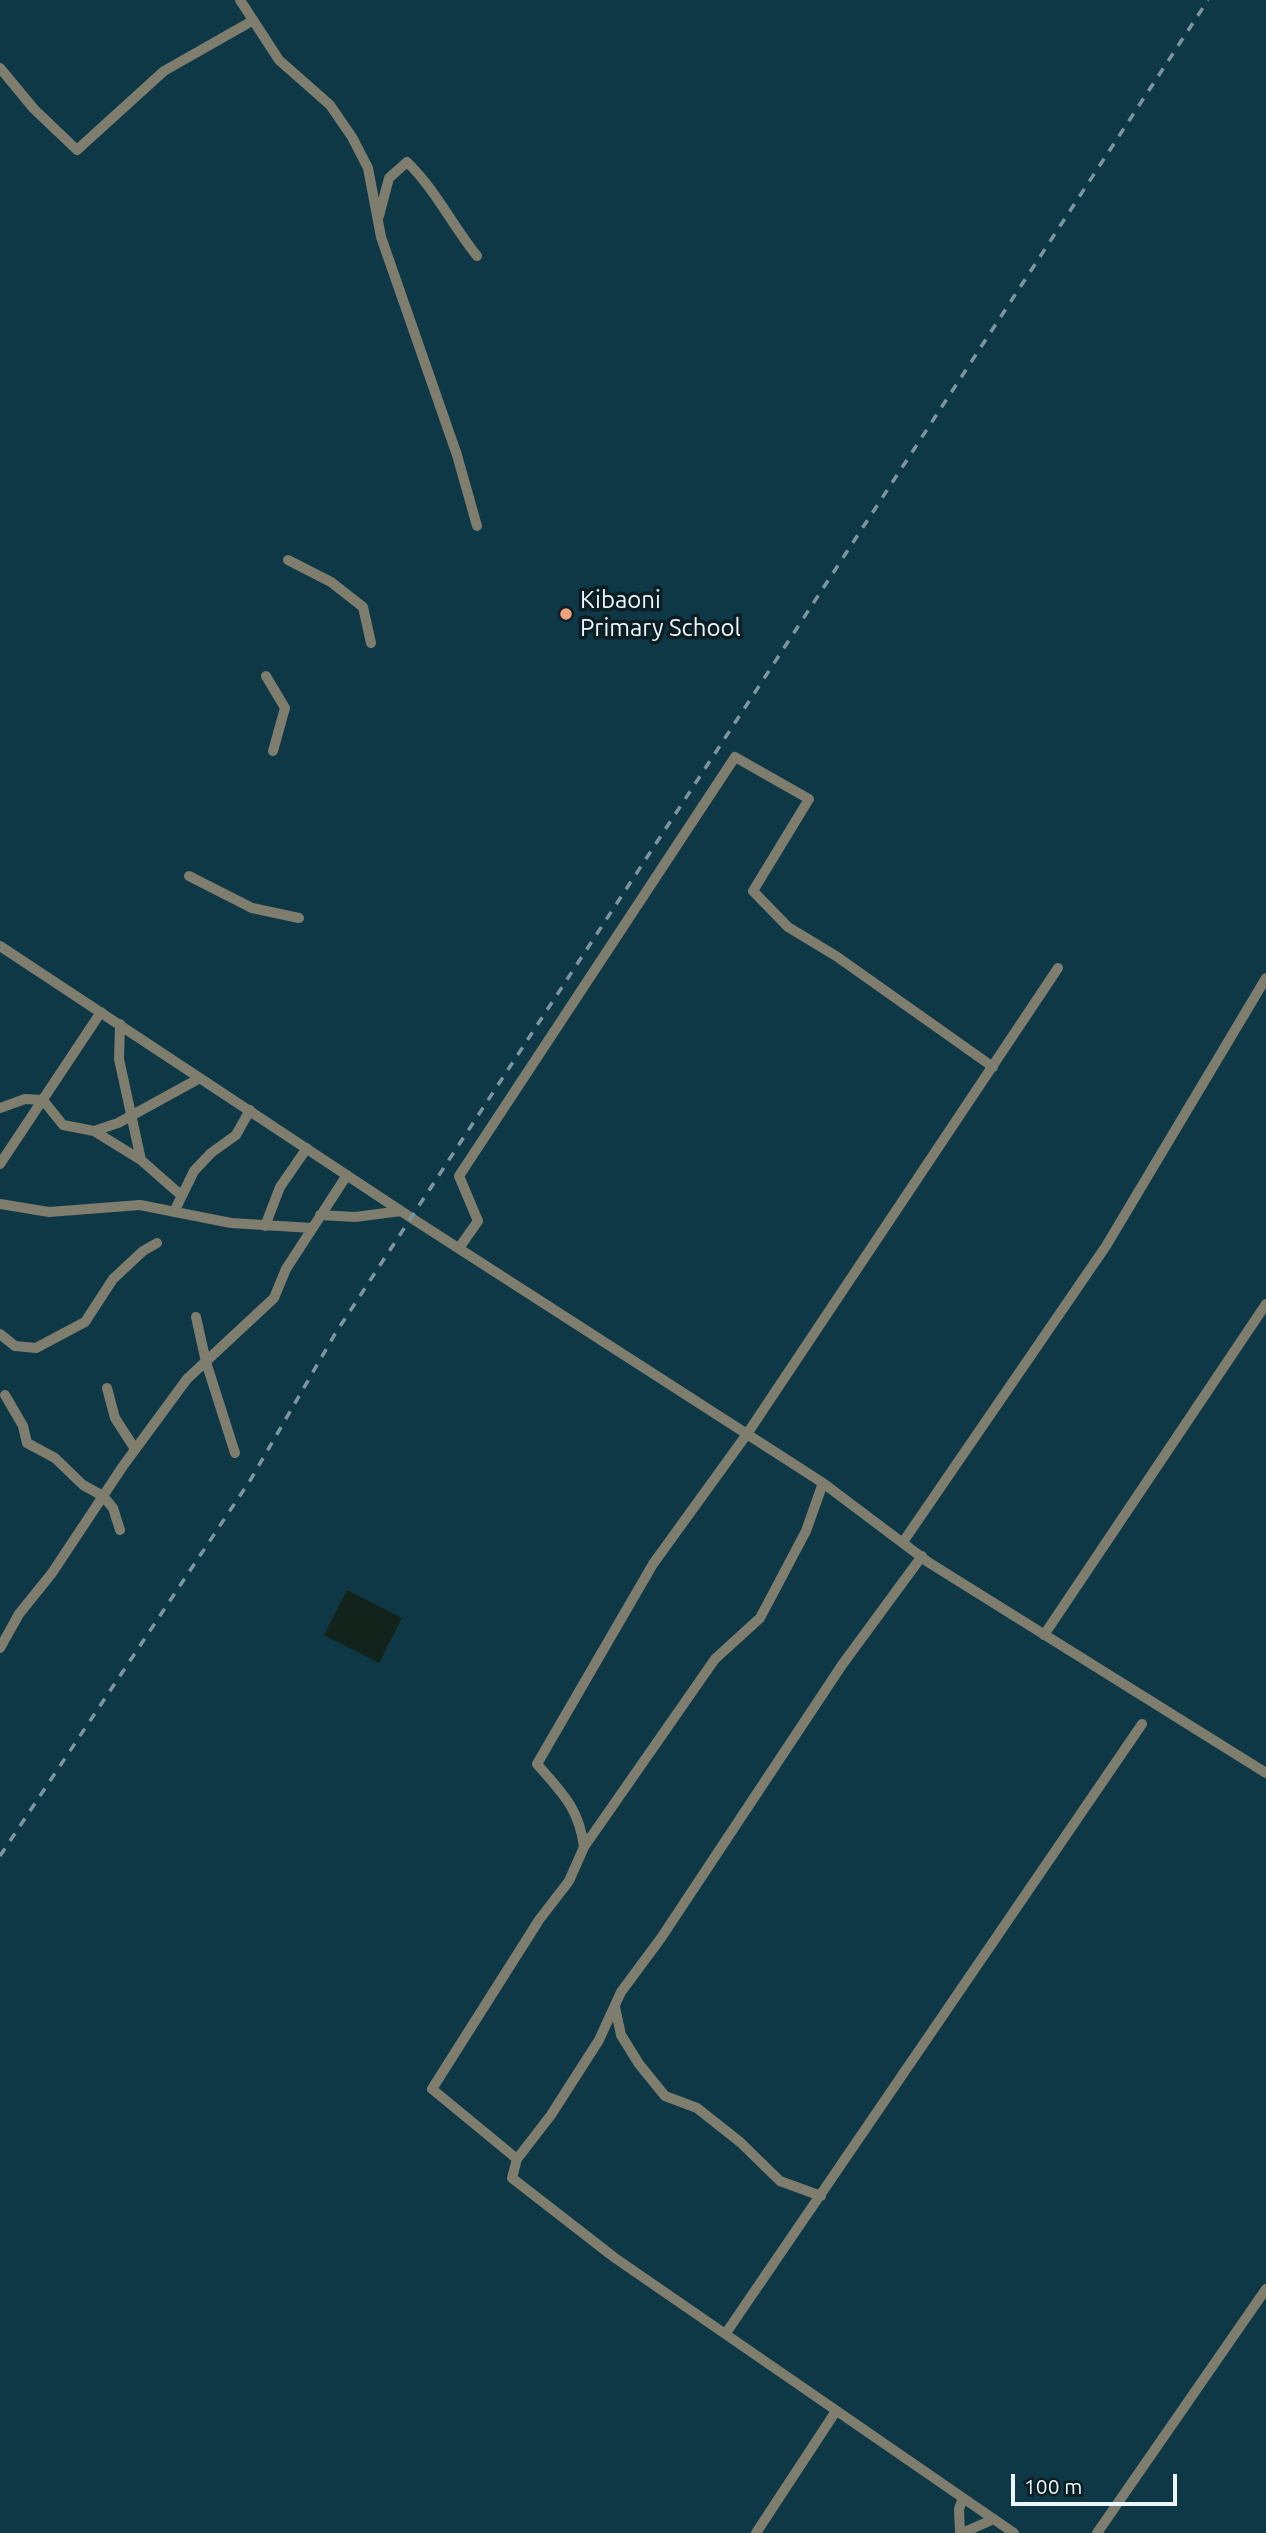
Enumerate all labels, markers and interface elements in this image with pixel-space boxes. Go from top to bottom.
place label: Kibaoni Primary School [580,586,741,642]
marker: Kibaoni Primary School [558,606,574,622]
scale bar [1014,2460,1180,2504]
text: 100 m [1024,2474,1082,2498]

